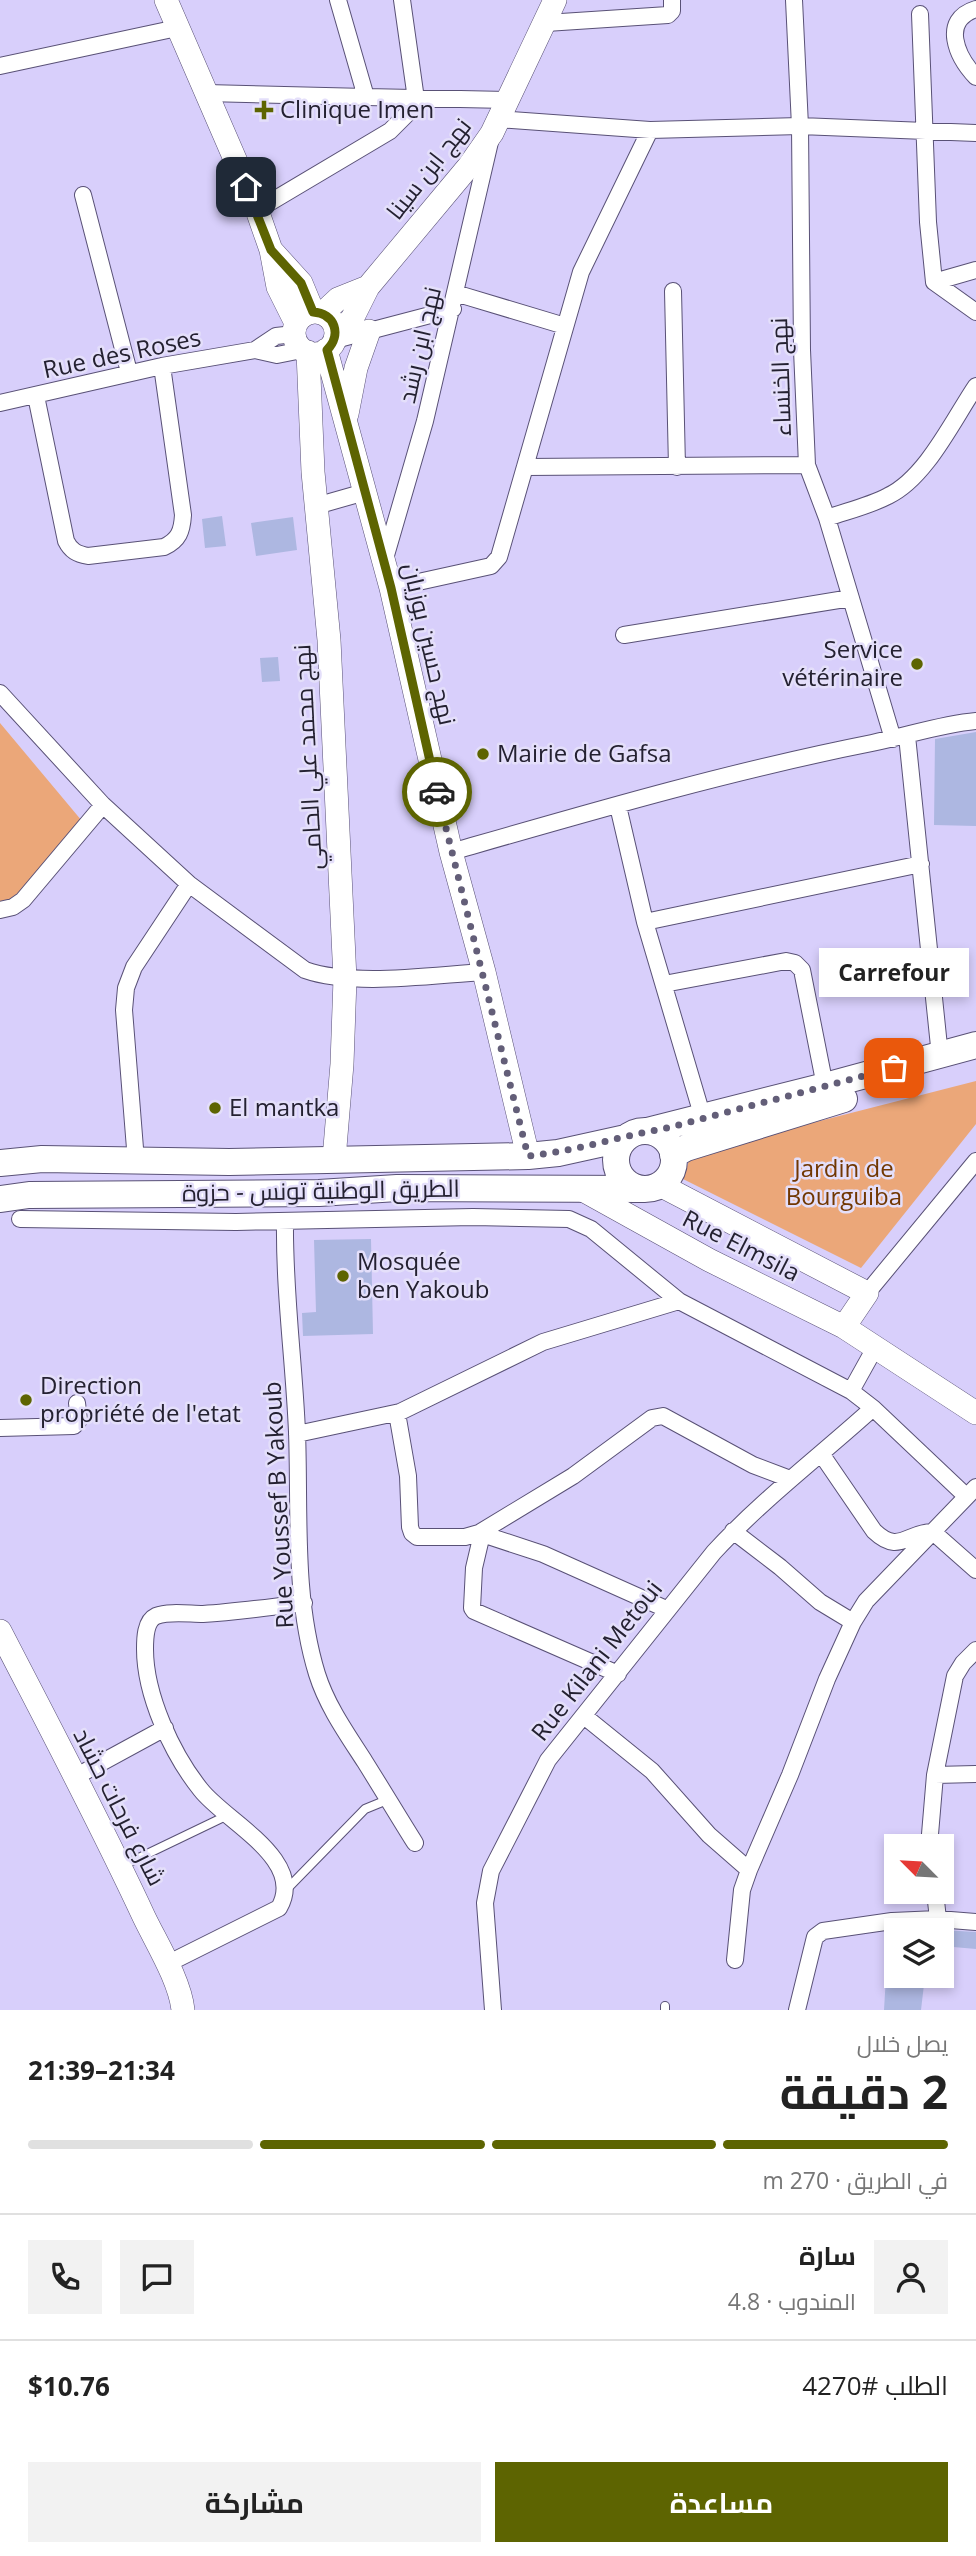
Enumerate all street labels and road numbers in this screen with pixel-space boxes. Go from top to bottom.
street label: نهج ابن سينا [378,110,479,226]
street label: نهج ابن رشد [389,283,449,406]
street label: نهج الخنساء [761,317,799,437]
street label: Rue des Roses [40,320,204,385]
street label: نهج حسين بوزيان [395,559,465,728]
street label: نهج محمد علي الحامي [284,643,333,871]
street label: الطريق الوطنية تونس - حزوة [182,1171,460,1208]
street label: Rue Elmsila [677,1201,806,1288]
street label: Rue Youssef B Yakoub [255,1381,300,1629]
street label: Rue Kilani Metoui [523,1573,669,1747]
street label: شارع فرحات حشاد [66,1722,174,1891]

